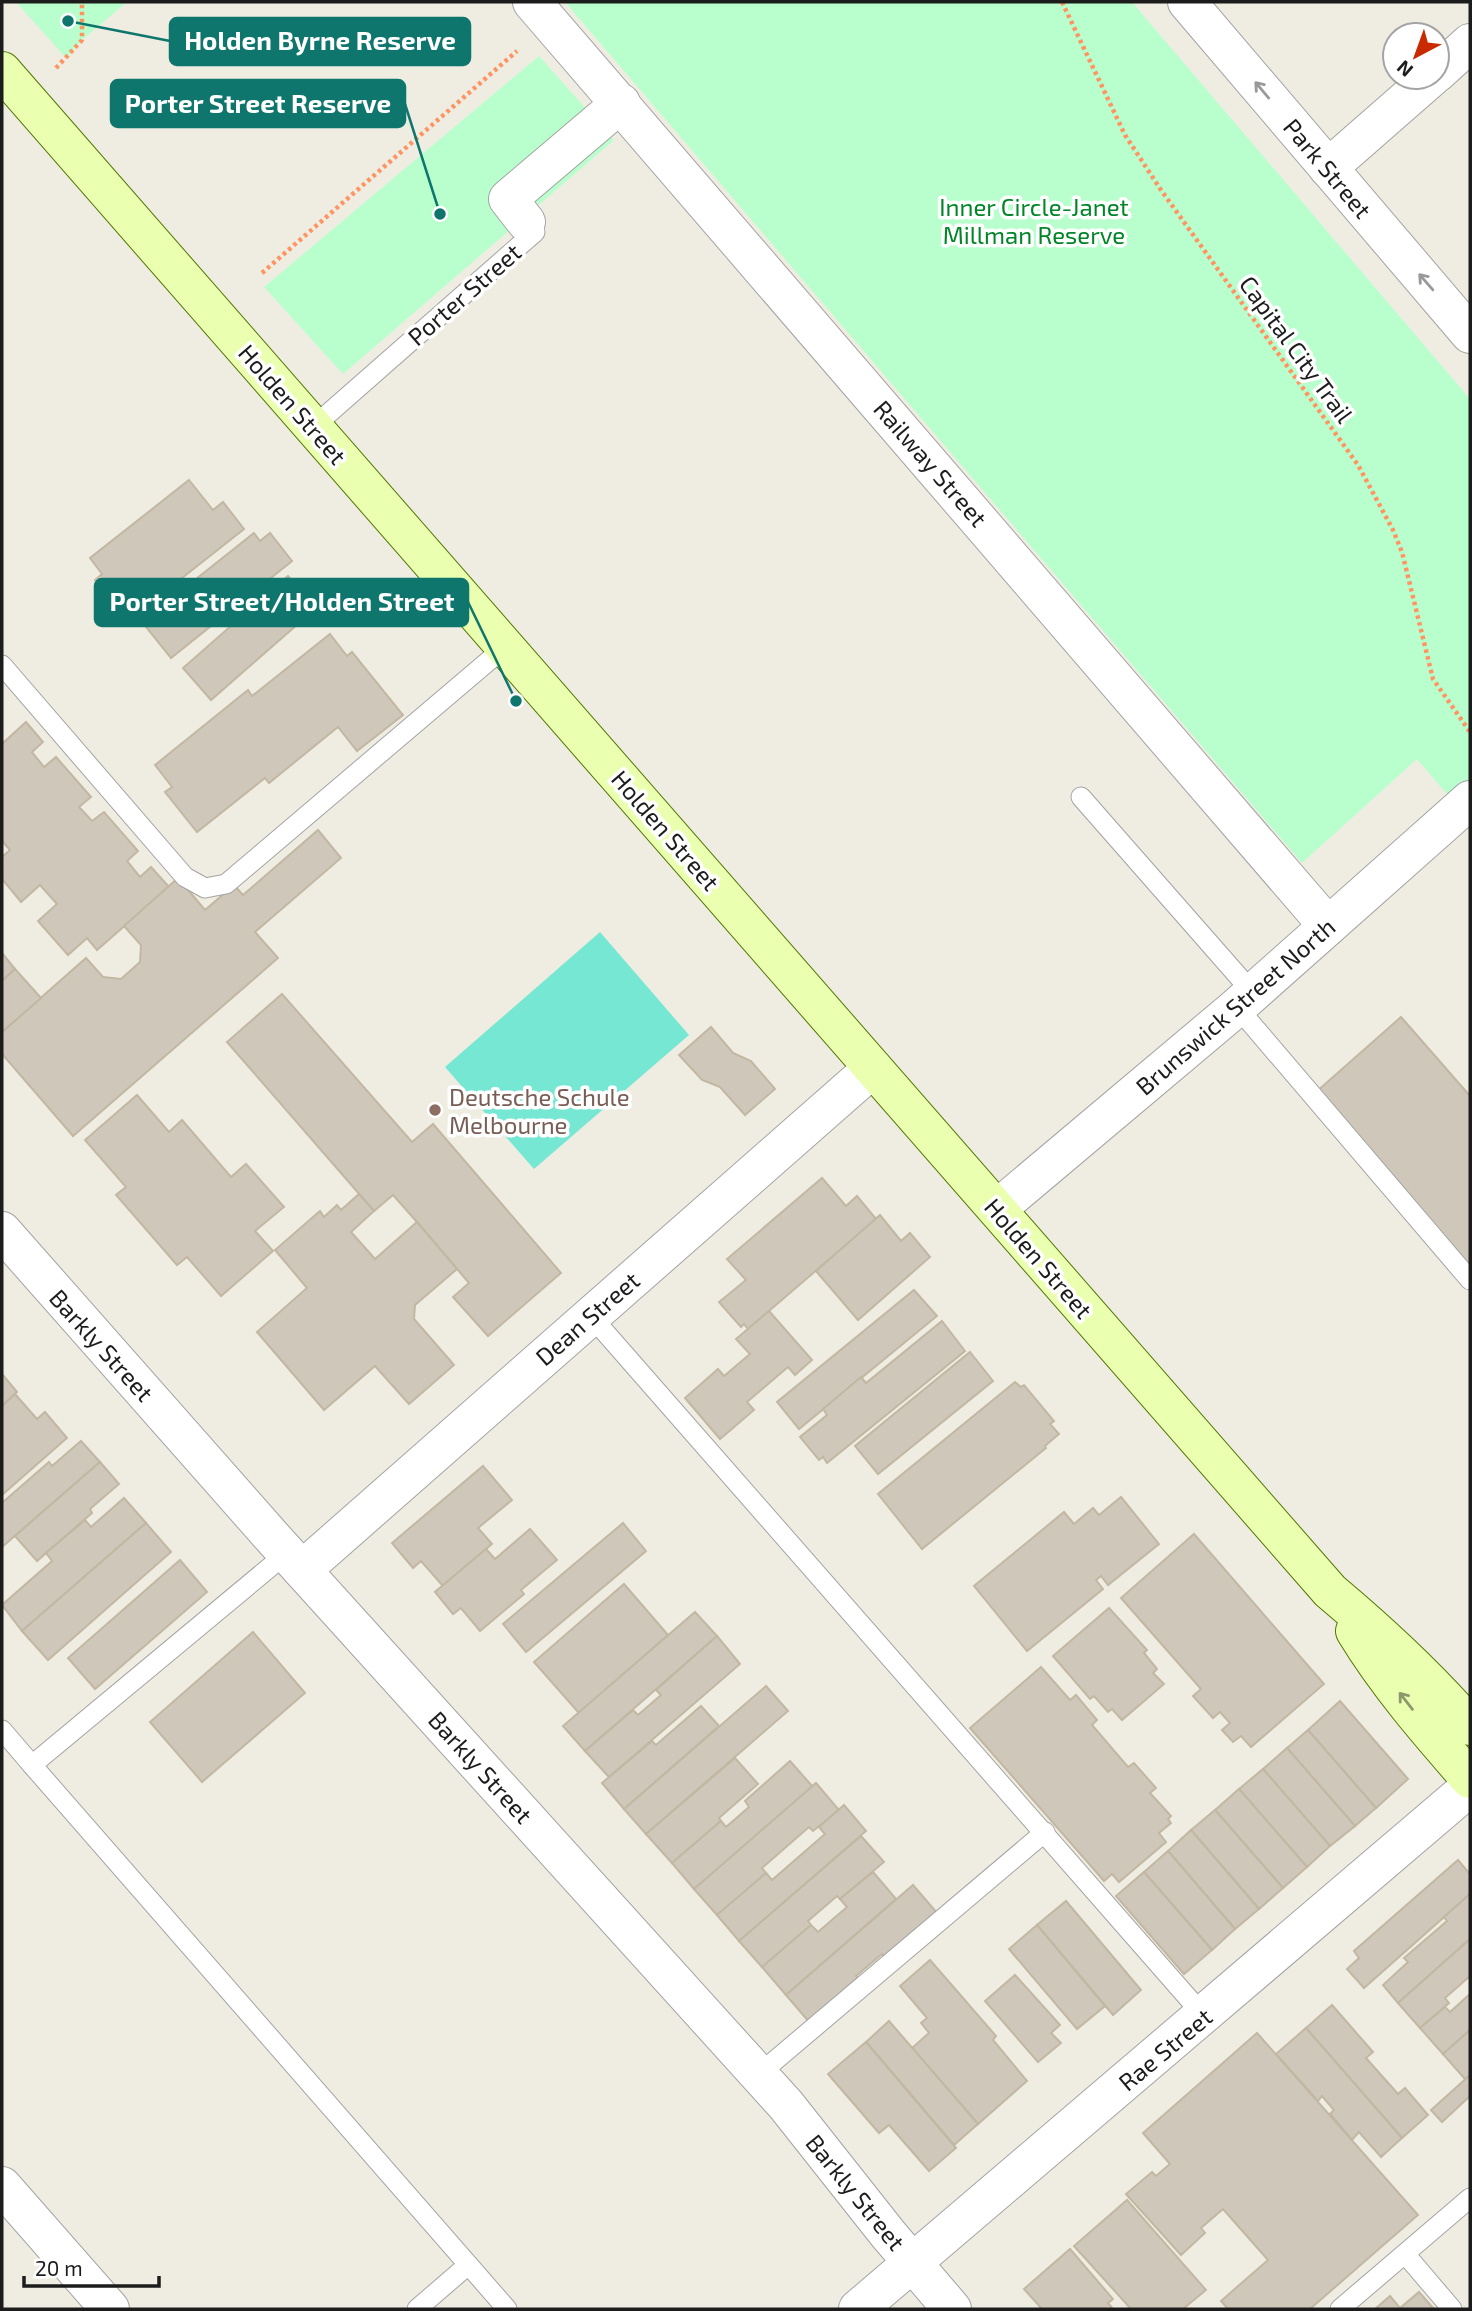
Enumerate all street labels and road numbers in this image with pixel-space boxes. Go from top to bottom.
street label: Park Street [1278,112,1378,224]
street label: Porter Street [401,237,527,351]
street label: Capital City Trail [1234,270,1360,428]
street label: Holden Street [233,338,353,470]
street label: Railway Street [868,394,994,532]
street label: Holden Street [606,764,726,896]
street label: Brunswick Street North [1129,912,1341,1100]
street label: Holden Street [979,1192,1099,1324]
street label: Dean Street [529,1265,645,1371]
street label: Barkly Street [44,1283,160,1407]
street label: Barkly Street [423,1705,539,1829]
street label: Rae Street [1112,2002,1218,2096]
street label: Barkly Street [800,2128,912,2256]

